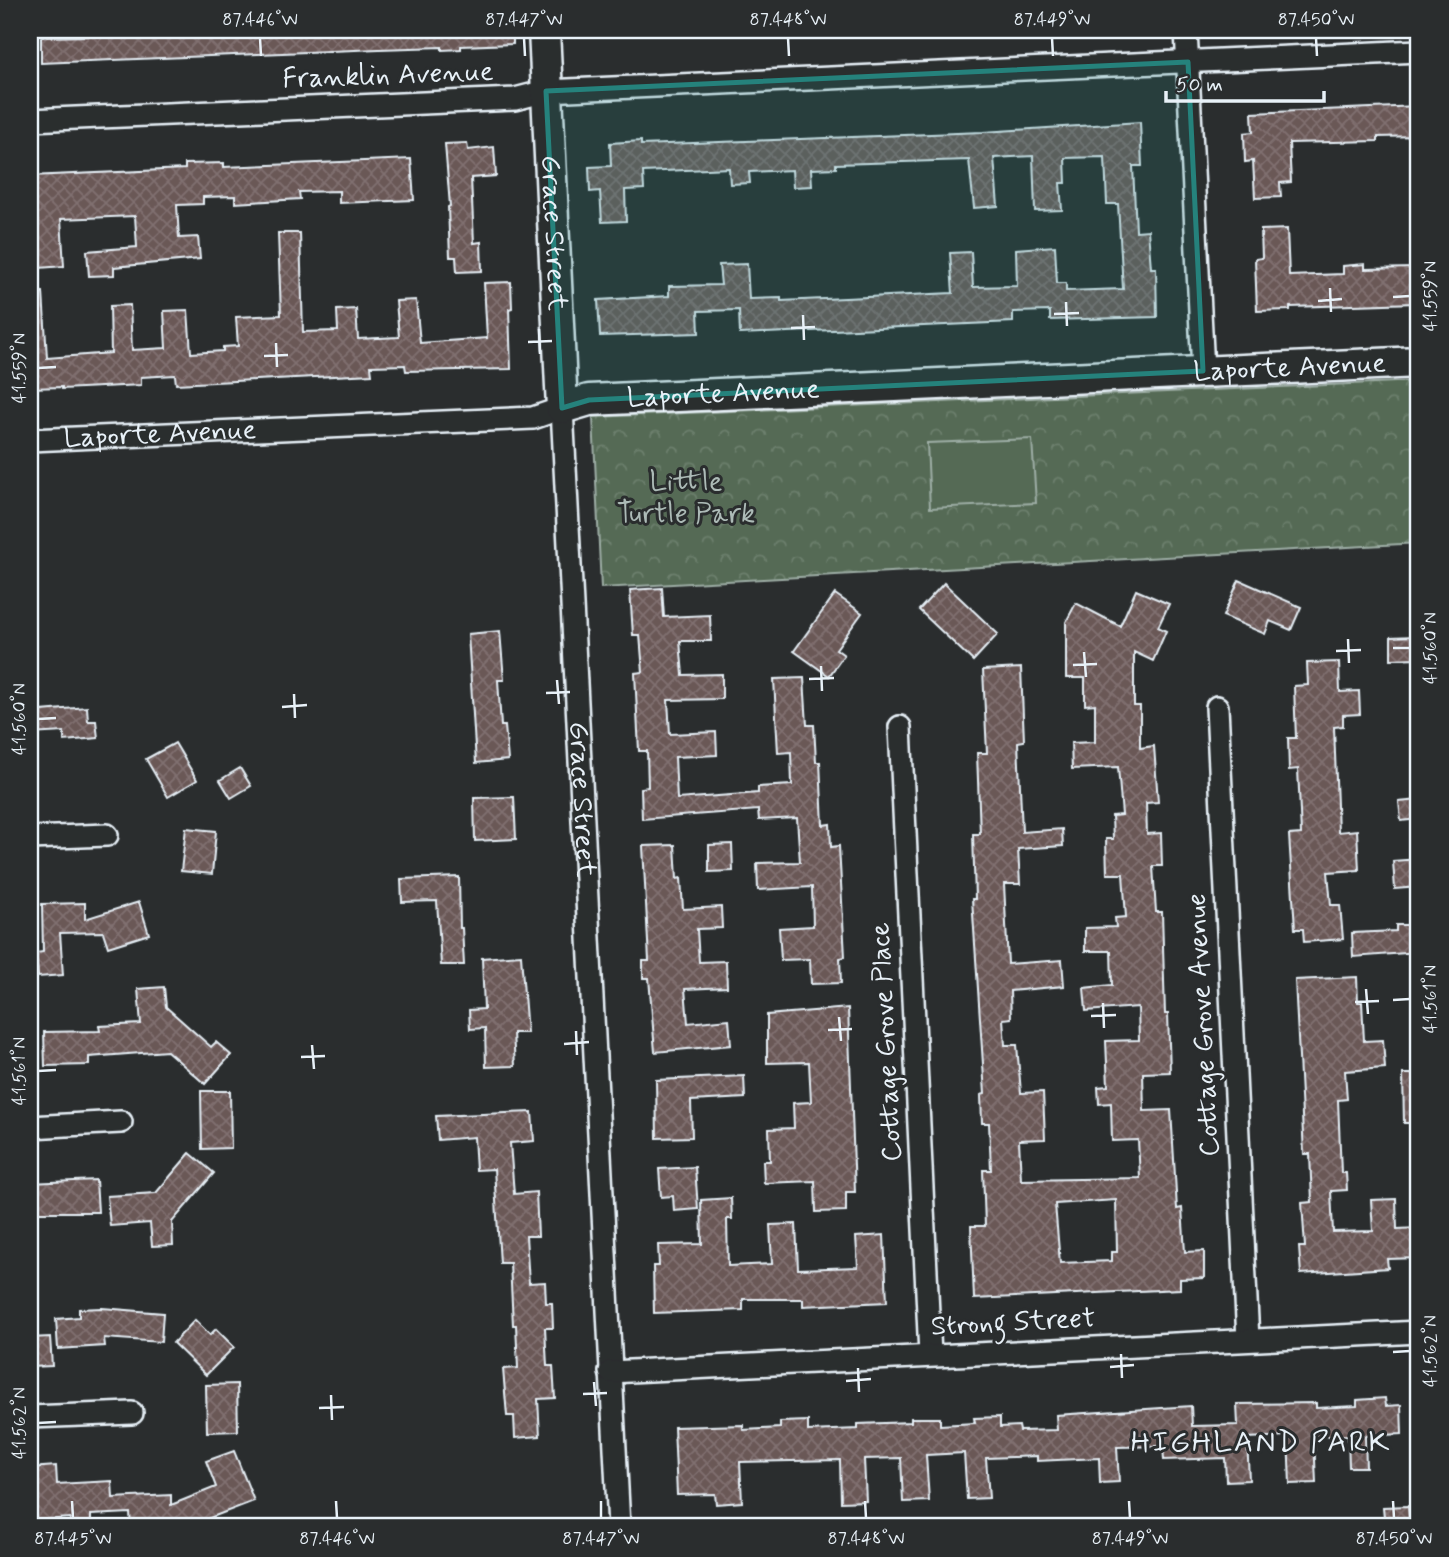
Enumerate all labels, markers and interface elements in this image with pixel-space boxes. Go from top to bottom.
text: 87.446°W [222,8,298,32]
text: 87.447°W [485,8,563,32]
text: 87.448°W [750,8,826,32]
text: 87.449°W [1014,8,1090,32]
text: 87.450°W [1278,8,1354,32]
street label: Franklin Avenue [282,54,494,98]
scale bar [1166,60,1323,104]
text: 50 m [1176,71,1223,99]
street label: Grace Street [531,154,576,312]
text: 41.559°N [1419,261,1443,331]
text: 41.559°N [8,333,32,403]
street label: Laporte Avenue [1193,345,1387,391]
street label: Laporte Avenue [626,371,820,417]
street label: Laporte Avenue [63,412,257,457]
park label: Little Turtle Park [617,464,755,533]
text: 41.560°N [1419,612,1443,684]
text: 41.560°N [8,683,32,755]
street label: Grace Street [559,721,604,879]
street label: Cottage Grove Avenue [1179,892,1229,1158]
street label: Cottage Grove Place [862,921,912,1163]
text: 41.561°N [1419,965,1443,1033]
text: 41.561°N [8,1037,32,1105]
street label: Strong Street [930,1300,1096,1349]
text: 41.562°N [1419,1315,1443,1387]
text: 41.562°N [8,1387,32,1459]
district label: HIGHLAND PARK [1131,1423,1391,1462]
text: 87.445°W [34,1527,112,1551]
text: 87.446°W [299,1527,375,1551]
text: 87.447°W [562,1527,640,1551]
text: 87.448°W [828,1527,904,1551]
text: 87.449°W [1092,1527,1168,1551]
text: 87.450°W [1356,1527,1432,1551]

